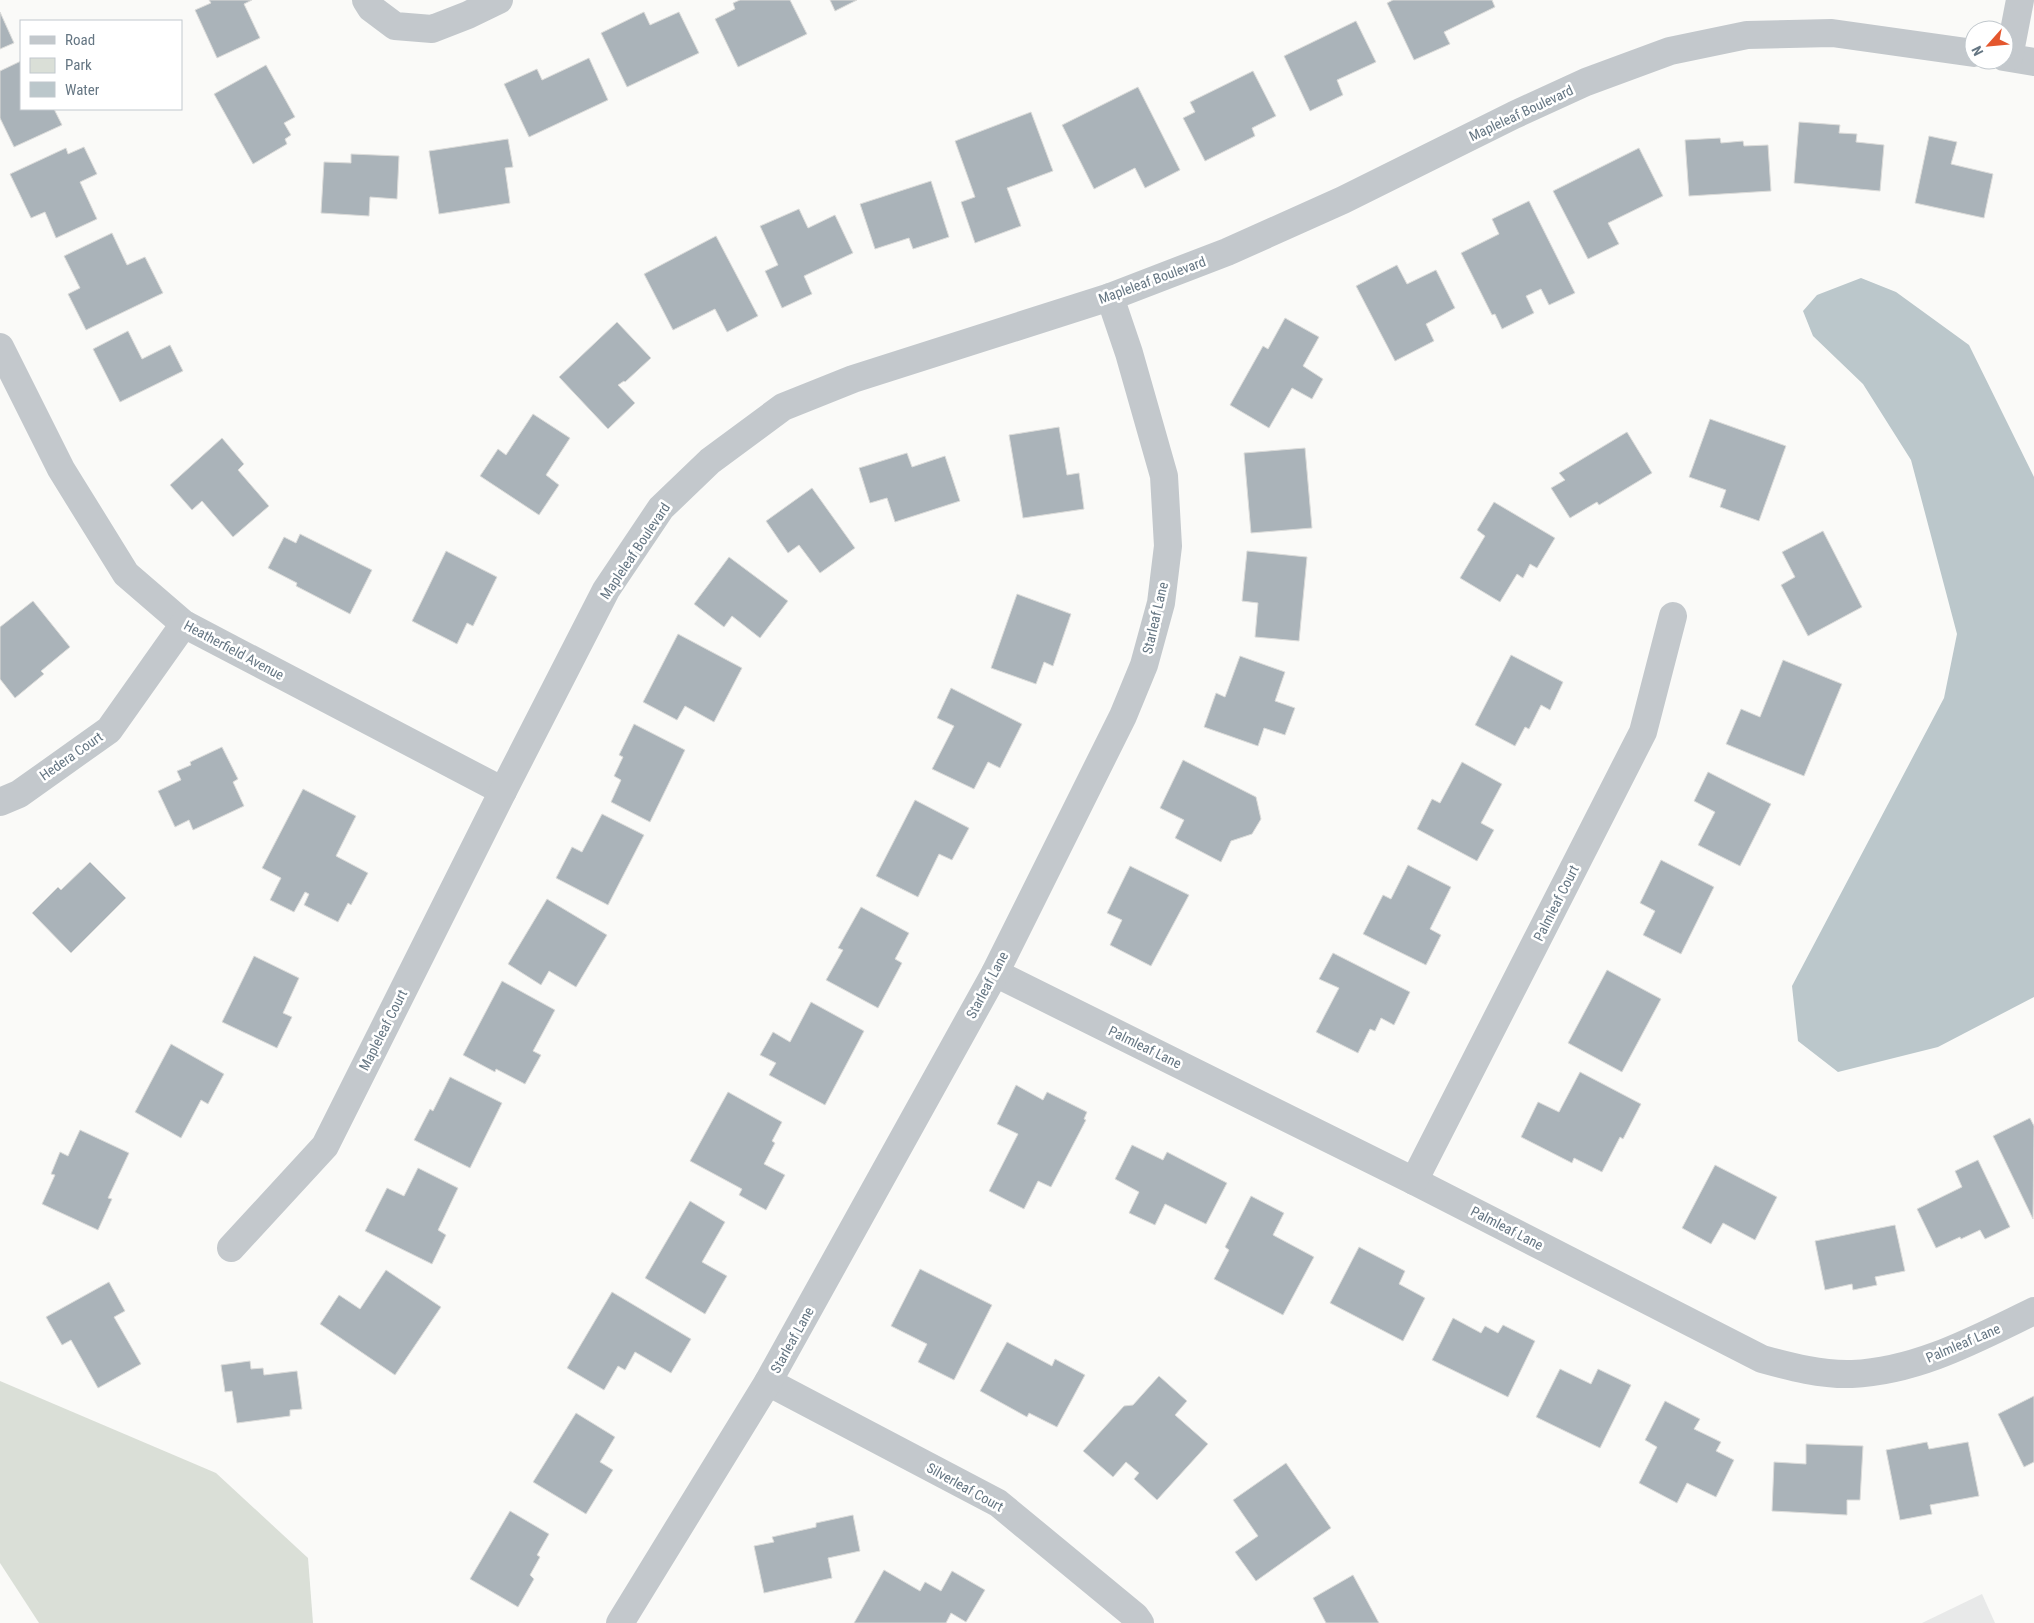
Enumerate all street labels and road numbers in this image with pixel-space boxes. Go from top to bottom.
street label: Mapleleaf Boulevard [1466,82,1576,144]
street label: Mapleleaf Boulevard [1096,253,1208,307]
street label: Mapleleaf Boulevard [597,500,673,602]
street label: Starleaf Lane [1139,580,1171,655]
street label: Heatherfield Avenue [181,617,287,683]
street label: Hedera Court [36,728,106,784]
street label: Palmleaf Court [1530,863,1582,943]
street label: Starleaf Lane [963,949,1011,1021]
street label: Mapleleaf Court [356,987,410,1073]
street label: Palmleaf Lane [1106,1022,1184,1072]
street label: Palmleaf Lane [1468,1203,1546,1253]
street label: Starleaf Lane [767,1304,817,1376]
street label: Palmleaf Lane [1924,1320,2003,1366]
street label: Silverleaf Court [924,1459,1006,1515]

